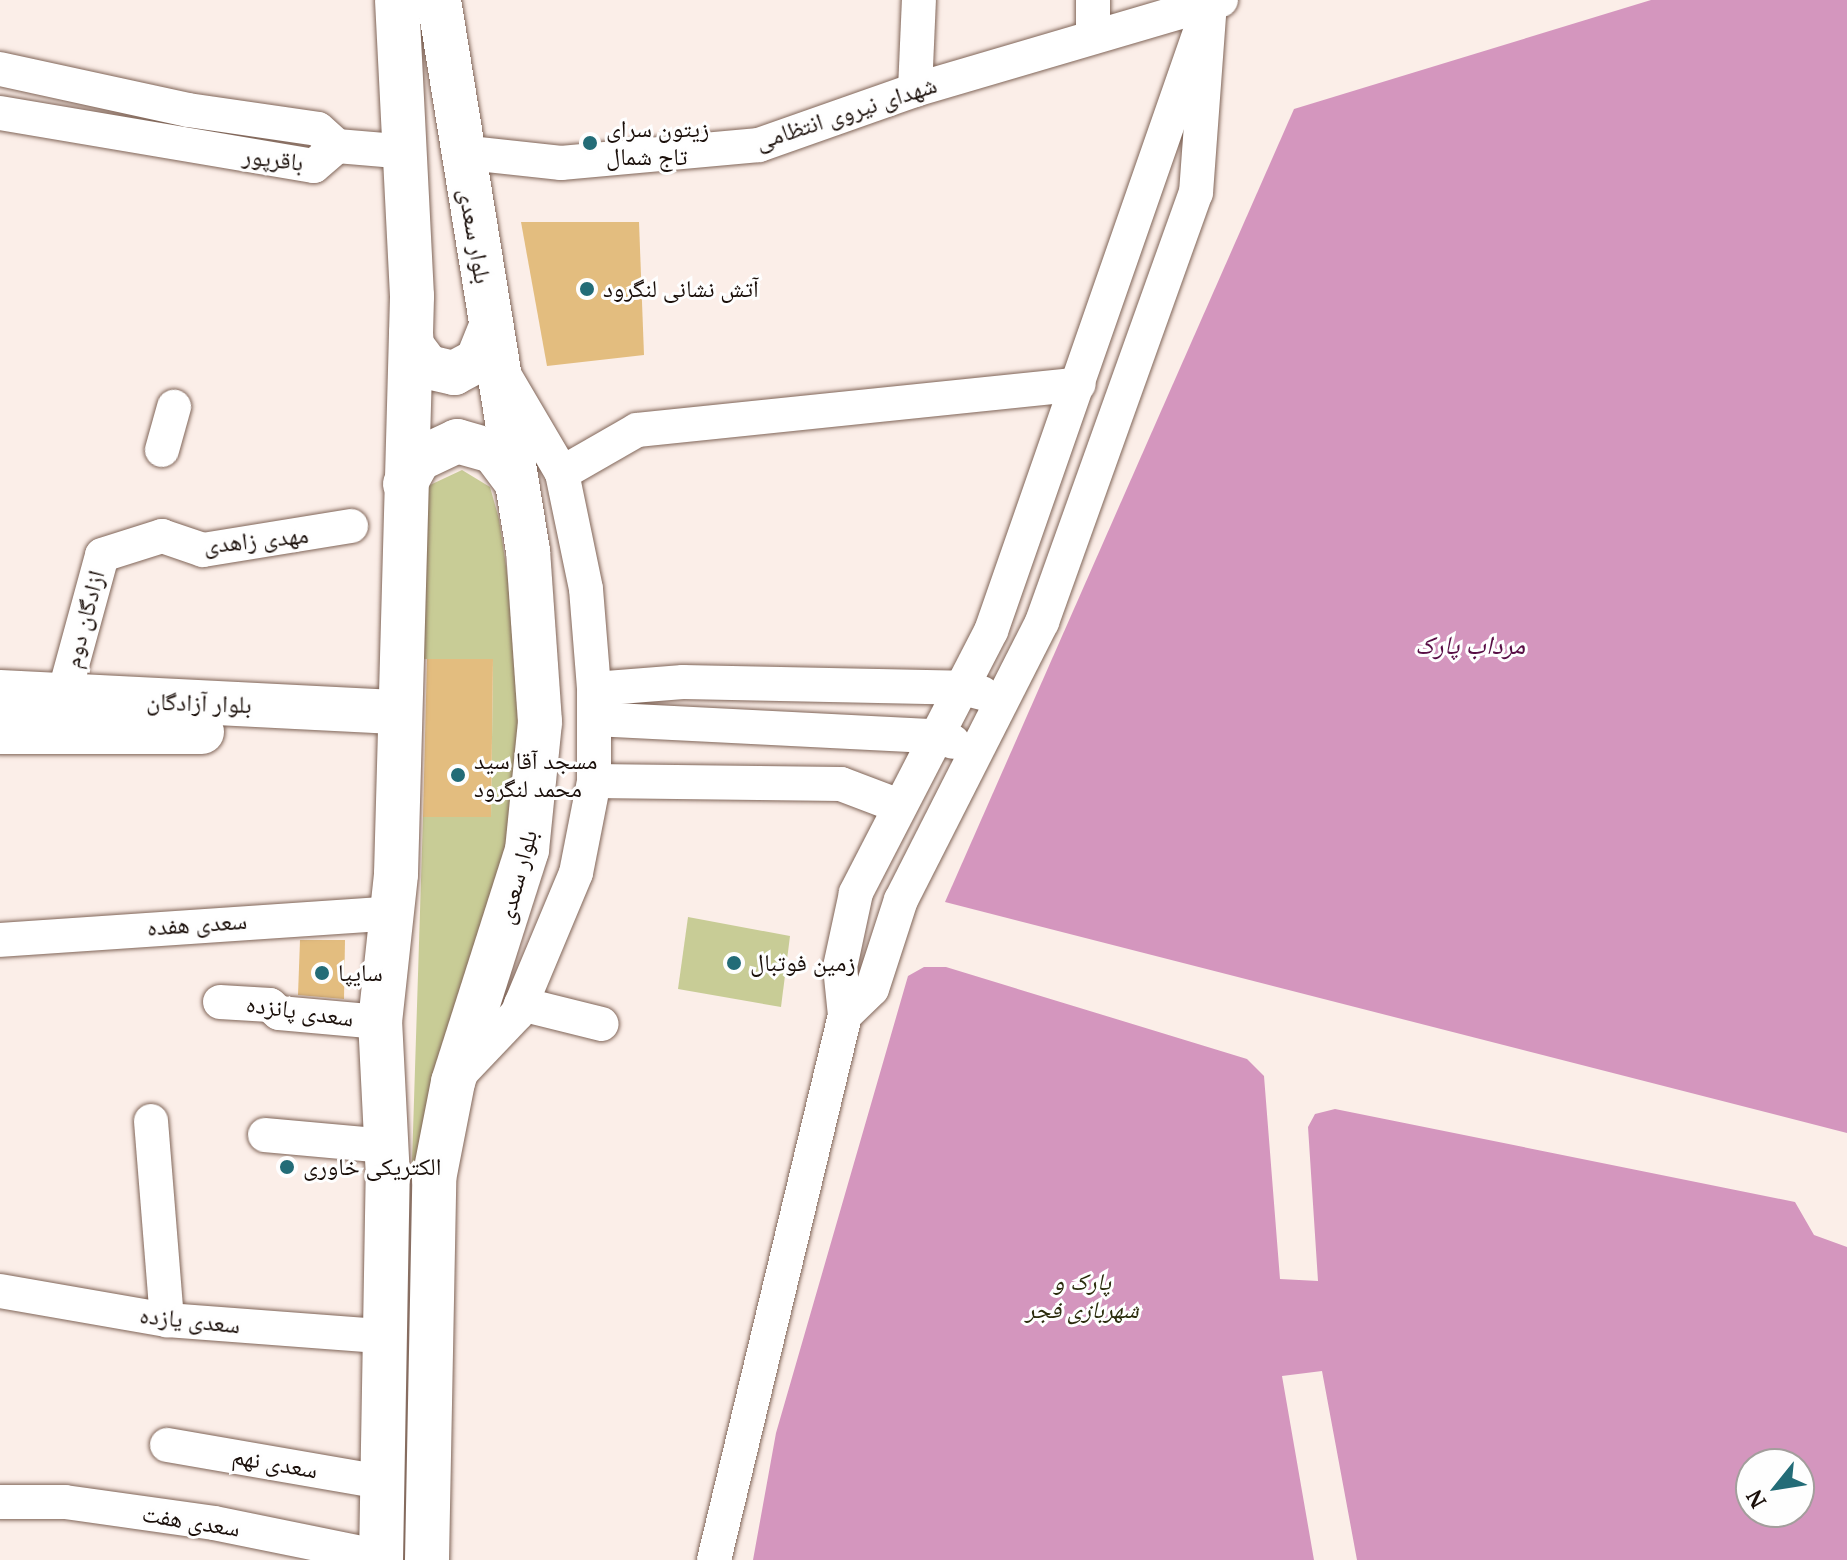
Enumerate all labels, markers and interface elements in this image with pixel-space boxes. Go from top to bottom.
street label: شهدای نیروی انتظامی [752,70,940,156]
place label: زیتون سرای تاج شمال [606,115,709,171]
marker: زیتون سرای تاج شمال [581,134,599,152]
street label: باقرپور [241,141,305,177]
street label: بلوار سعدی [452,186,498,286]
place label: آتش نشانی لنگرود [603,275,759,303]
marker: آتش نشانی لنگرود [578,280,596,298]
street label: مهدی زاهدی [202,520,310,560]
street label: ازادگان دوم [57,567,111,671]
water label: مرداب پارک [1415,629,1525,661]
street label: بلوار آزادگان [146,687,252,719]
place label: مسجد آقا سید محمد لنگرود [474,747,598,803]
marker: مسجد آقا سید محمد لنگرود [449,766,467,784]
street label: بلوار سعدی [491,827,543,927]
street label: سعدی هفده [146,906,248,942]
place label: زمین فوتبال [750,949,856,977]
marker: زمین فوتبال [725,954,743,972]
place label: سایپا [338,959,383,987]
marker: سایپا [313,964,331,982]
street label: سعدی پانزده [244,989,356,1033]
place label: الکتریکی خاوری [303,1153,441,1181]
marker: الکتریکی خاوری [278,1158,296,1176]
park label: پارک و شهربازی فجر [1026,1268,1138,1324]
street label: سعدی یازده [138,1300,242,1340]
street label: سعدی نهم [230,1441,320,1485]
north arrow [1735,1448,1815,1528]
text: N [1739,1485,1772,1514]
street label: سعدی هفت [140,1499,242,1543]

